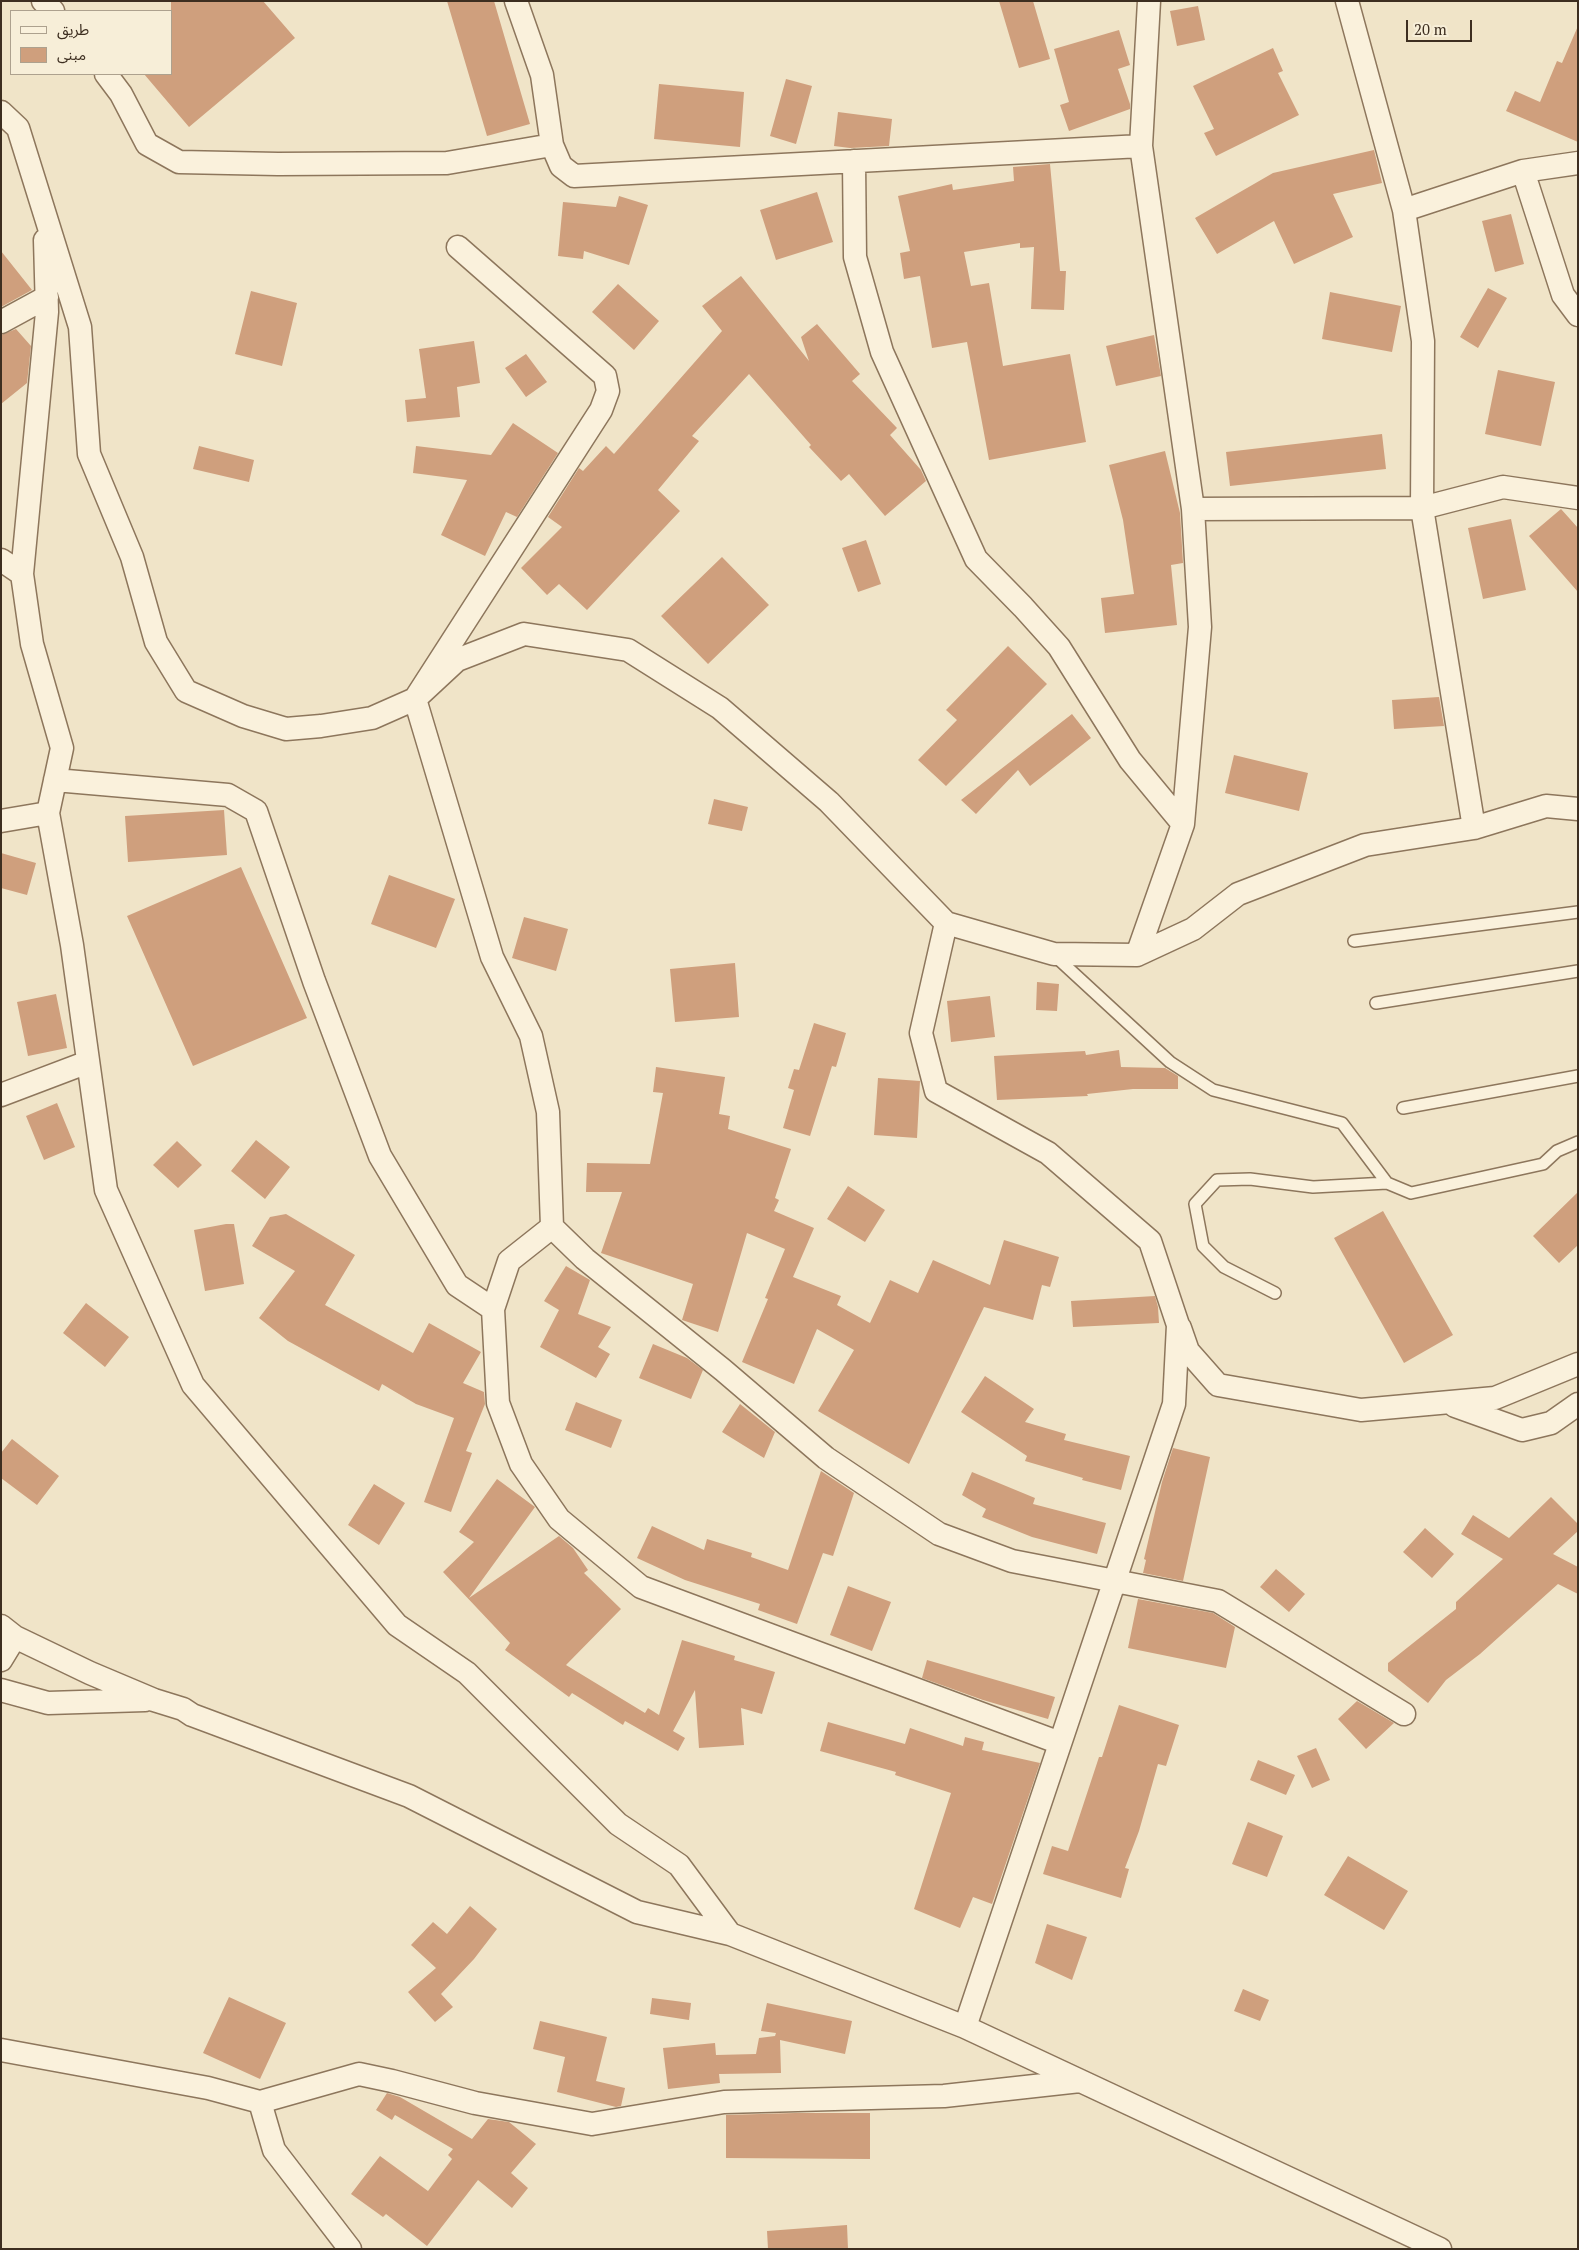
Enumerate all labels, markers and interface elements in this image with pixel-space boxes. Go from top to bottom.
legend [10,10,172,75]
scale bar [1409,10,1475,42]
text: طريق [57,19,89,39]
text: 20 m [1414,19,1447,39]
text: مبنى [57,44,86,64]

